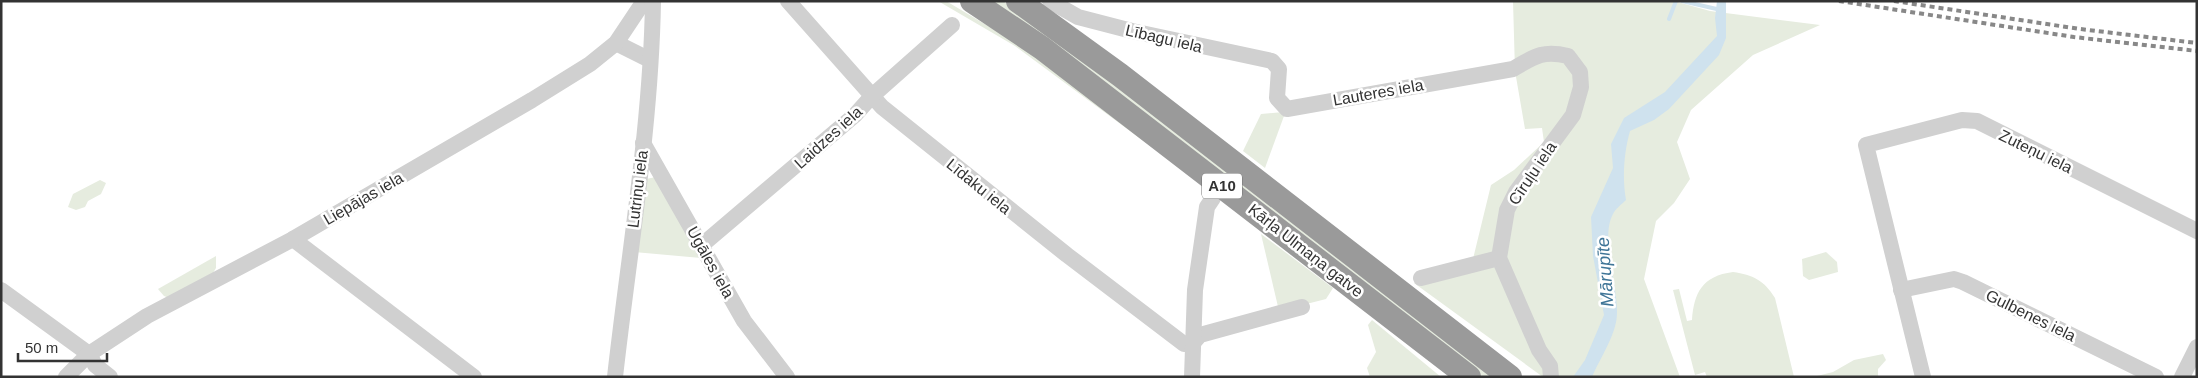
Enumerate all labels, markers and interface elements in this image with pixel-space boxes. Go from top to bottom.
street label: Lībagu iela [1124,21,1204,56]
street label: Lauteres iela [1331,76,1425,109]
street label: Laidzes iela [791,103,865,172]
street label: Zuteņu iela [1996,126,2075,176]
street label: Cīruļu iela [1505,139,1560,208]
street label: Lutriņu iela [624,149,651,229]
street label: Līdaku iela [943,155,1014,217]
street label: Liepājas iela [320,169,406,228]
road number: A10 [1202,174,1242,198]
street label: Kārļa Ulmaņa gatve [1245,200,1366,300]
street label: Ugāles iela [684,224,737,301]
water label: Mārupīte [1593,236,1617,308]
street label: Gulbenes iela [1983,286,2079,345]
scale bar [18,330,106,362]
text: 50 m [25,339,58,356]

